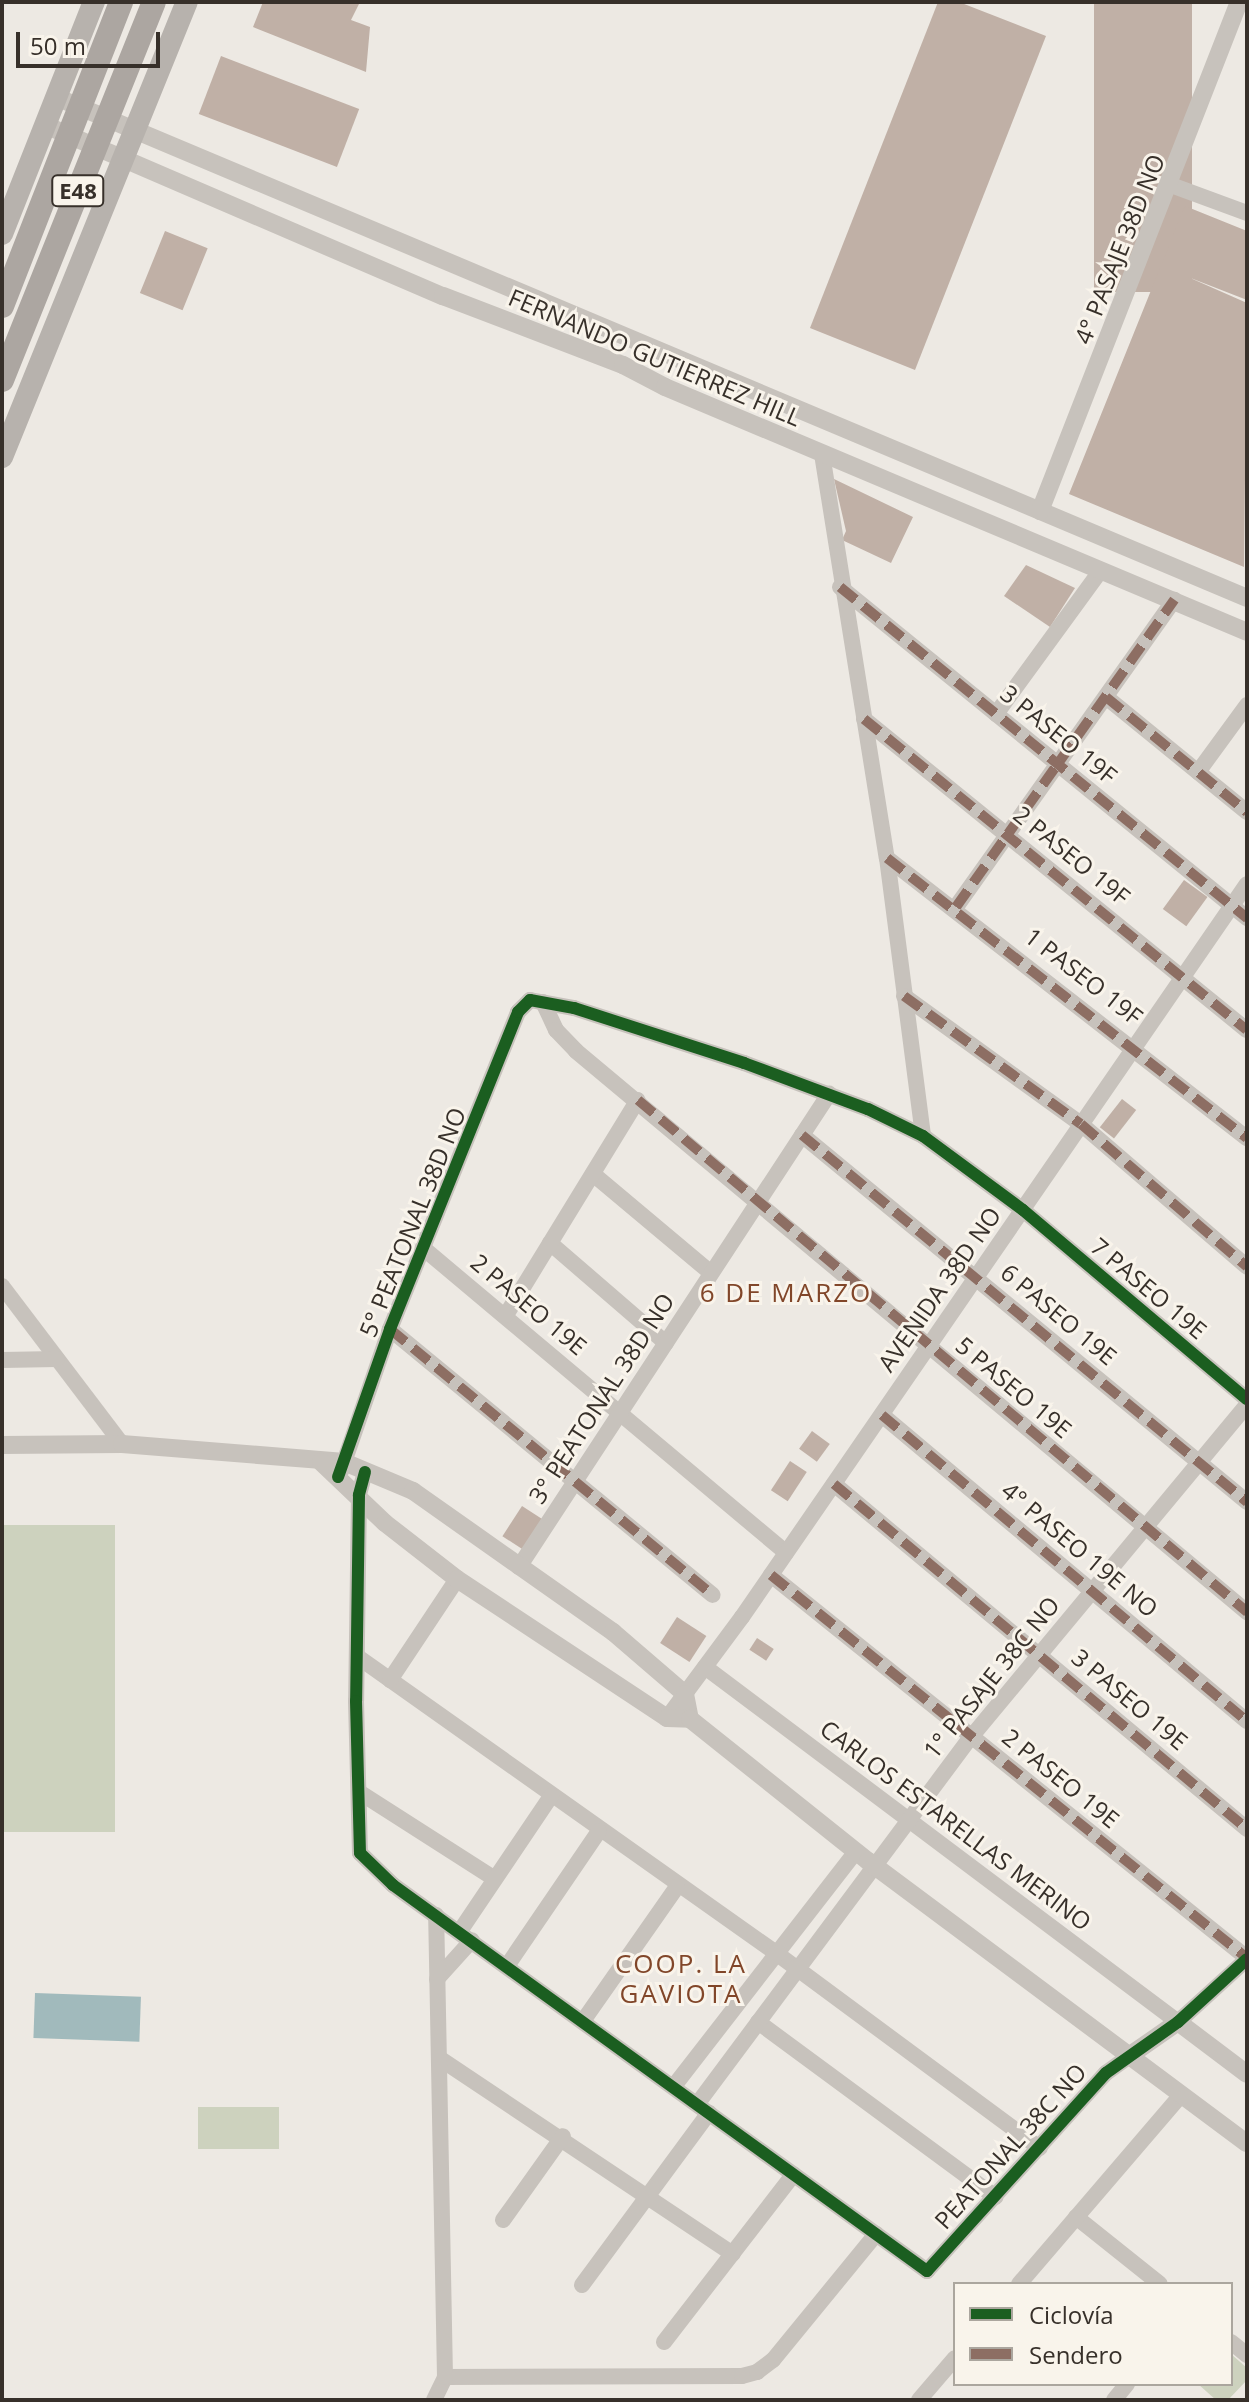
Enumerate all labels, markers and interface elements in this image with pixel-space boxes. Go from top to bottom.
scale bar [20,16,164,66]
text: 50 m [30,29,86,62]
street label: 4° PASAJE 38D NO [1068,150,1170,348]
road number: E48 [50,173,106,209]
street label: FERNANDO GUTIERREZ HILL [505,282,805,432]
street label: 3 PASEO 19F [995,679,1123,789]
street label: 2 PASEO 19F [1008,800,1136,910]
street label: 1 PASEO 19F [1020,921,1148,1031]
street label: 5° PEATONAL 38D NO [353,1103,471,1341]
street label: AVENIDA 38D NO [871,1201,1007,1377]
street label: 7 PASEO 19E [1085,1231,1213,1345]
street label: 2 PASEO 19E [465,1247,593,1361]
street label: 6 PASEO 19E [995,1257,1123,1371]
district label: 6 DE MARZO [700,1277,872,1309]
street label: 3° PEATONAL 38D NO [522,1287,680,1509]
street label: 5 PASEO 19E [950,1330,1078,1444]
street label: 4° PASEO 19E NO [996,1475,1164,1623]
street label: 1° PASAJE 38C NO [917,1590,1065,1764]
street label: 3 PASEO 19E [1066,1642,1194,1756]
street label: CARLOS ESTARELLAS MERINO [815,1714,1097,1936]
street label: 2 PASEO 19E [997,1722,1125,1834]
district label: COOP. LA GAVIOTA [615,1948,747,2010]
street label: PEATONAL 38C NO [928,2057,1092,2235]
legend [953,2282,1233,2386]
text: Ciclovía [1029,2298,1114,2331]
text: Sendero [1029,2338,1123,2371]

